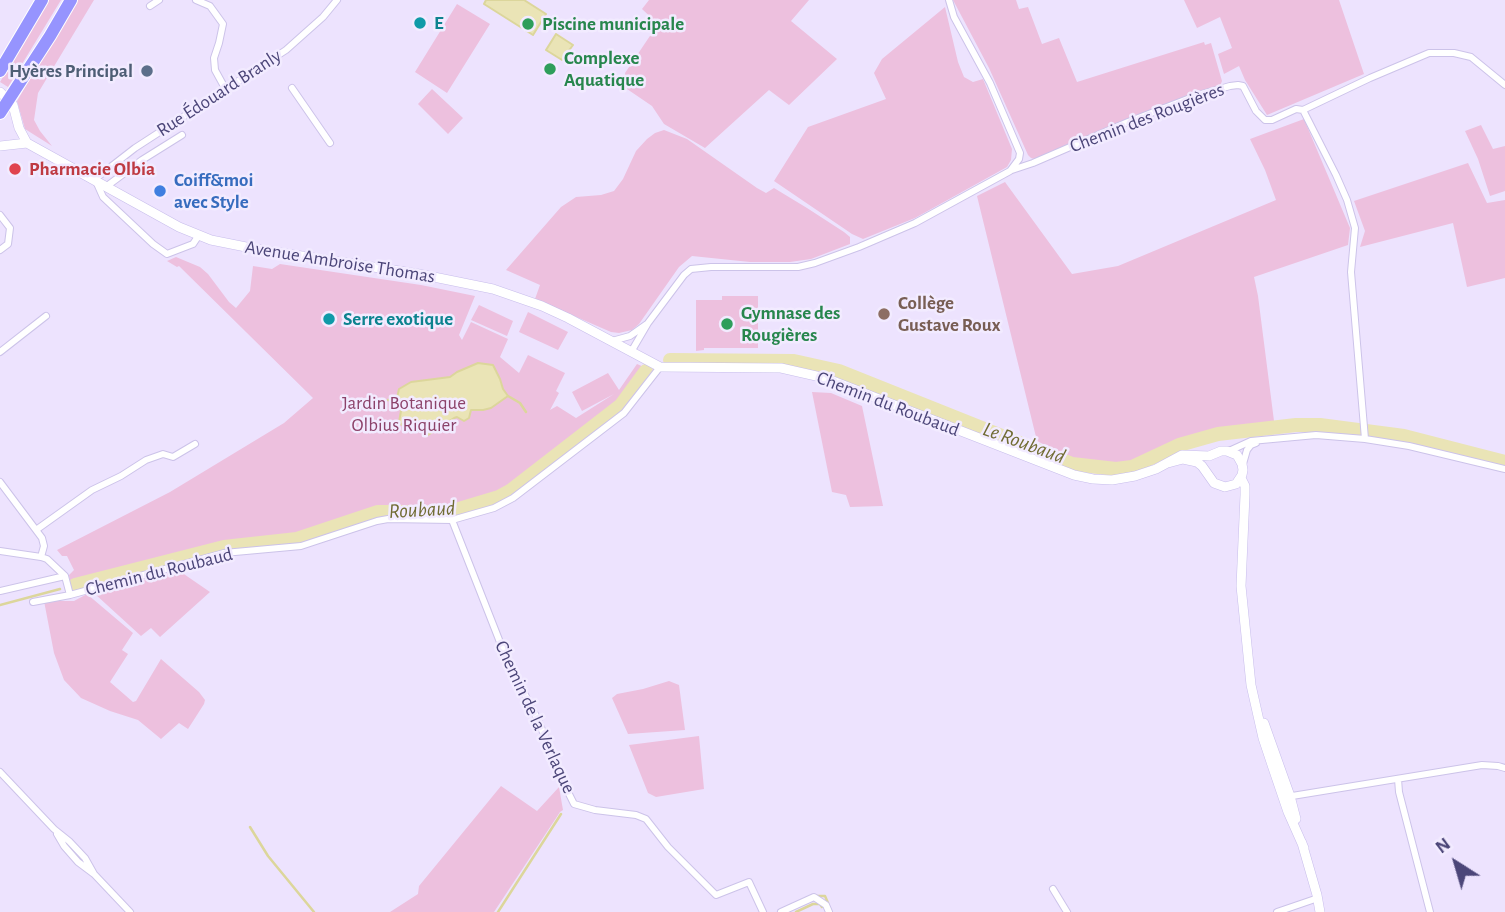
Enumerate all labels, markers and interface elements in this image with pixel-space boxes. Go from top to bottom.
place label: E [434,12,444,34]
place label: Piscine municipale [542,13,684,35]
marker: E [412,15,428,31]
marker: Piscine municipale [520,16,536,32]
street label: Rue Édouard Branly [152,44,286,142]
place label: Complexe Aquatique [564,47,644,91]
place label: Hyères Principal [9,60,133,82]
marker: Complexe Aquatique [542,61,558,77]
marker: Hyères Principal [139,63,155,79]
street label: Chemin des Rougières [1067,78,1227,158]
place label: Pharmacie Olbia [29,158,155,180]
marker: Pharmacie Olbia [7,161,23,177]
place label: Coiff&moi avec Style [174,169,253,213]
marker: Coiff&moi avec Style [152,183,168,199]
street label: Avenue Ambroise Thomas [243,236,437,288]
place label: Collège Gustave Roux [898,292,1000,336]
place label: Gymnase des Rougières [741,302,840,346]
marker: Collège Gustave Roux [876,306,892,322]
place label: Serre exotique [343,308,453,330]
marker: Serre exotique [321,311,337,327]
marker: Gymnase des Rougières [719,316,735,332]
street label: Chemin du Roubaud [813,366,963,442]
park label: Jardin Botanique Olbius Riquier [342,392,466,436]
water label: Le Roubaud [979,417,1069,469]
water label: Roubaud [388,496,456,524]
street label: Chemin du Roubaud [83,543,235,601]
street label: Chemin de la Verlaque [490,637,580,797]
north arrow [1421,828,1491,898]
text: N [1432,834,1454,857]

